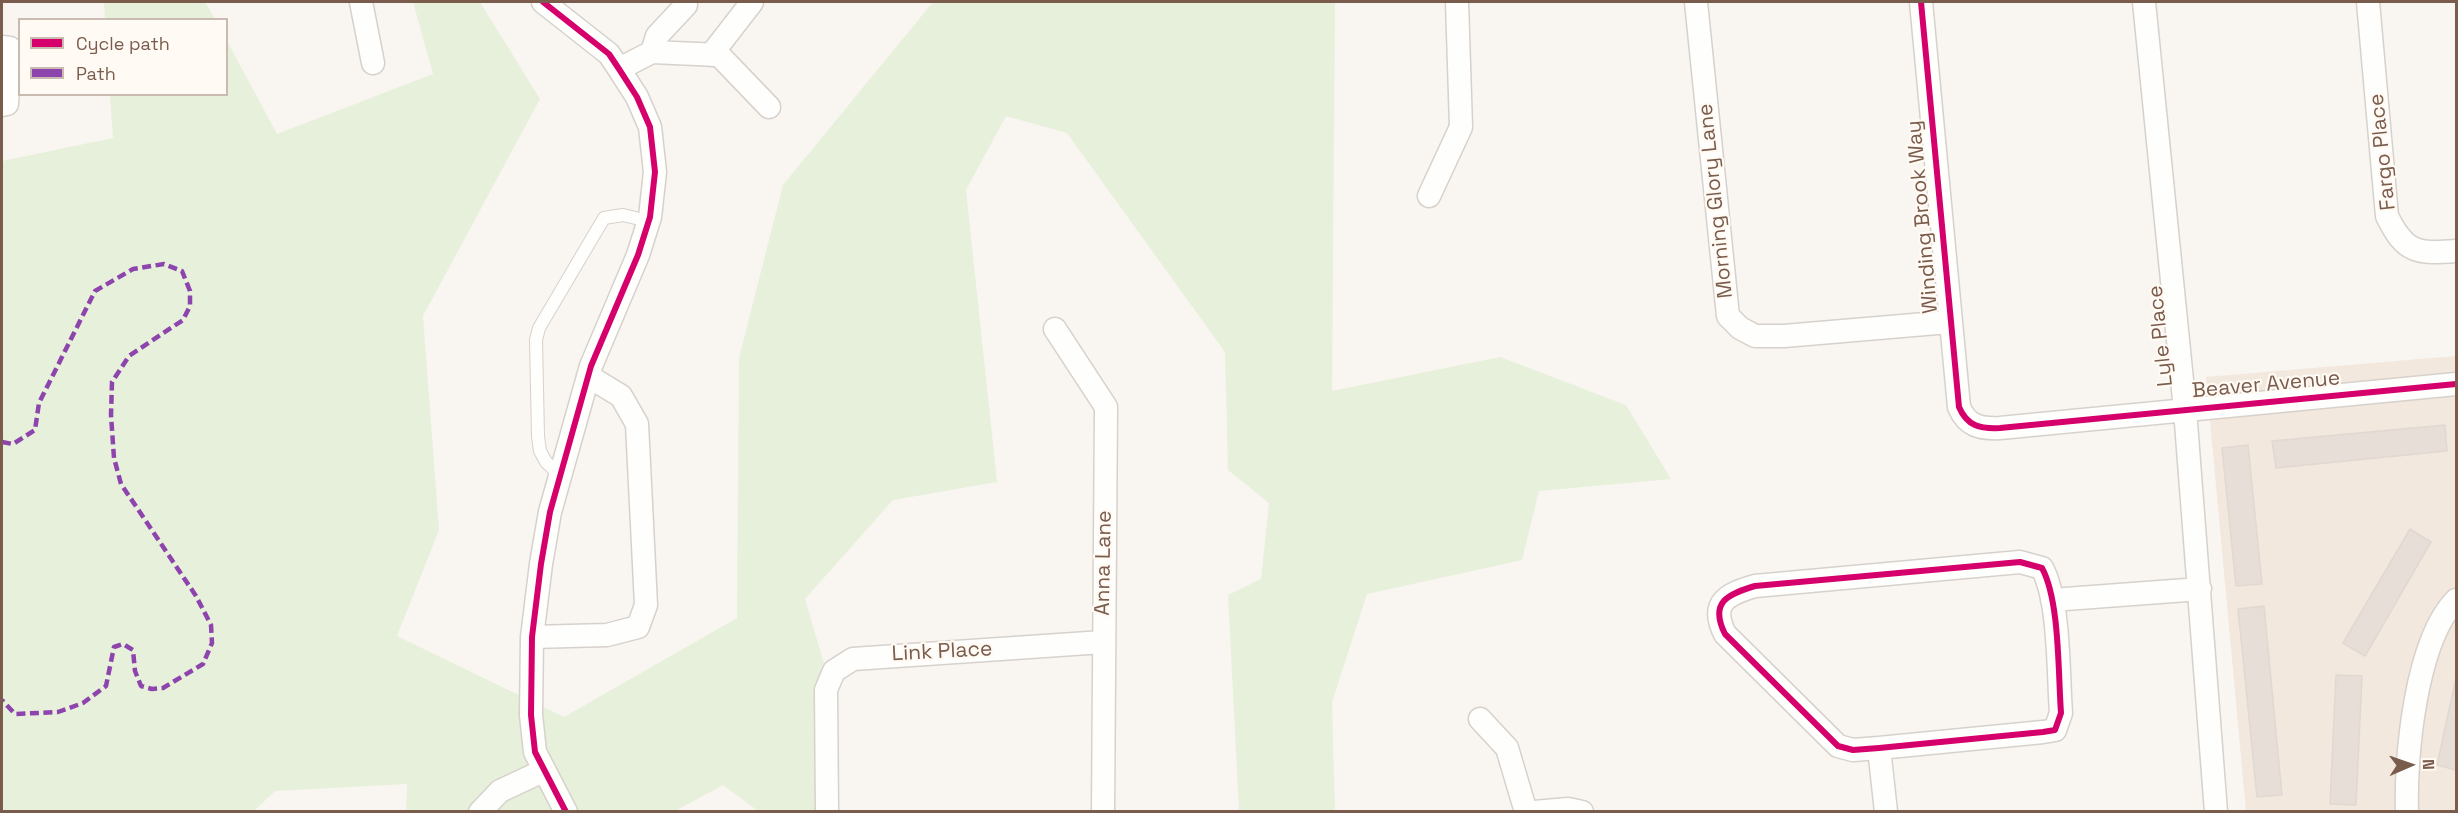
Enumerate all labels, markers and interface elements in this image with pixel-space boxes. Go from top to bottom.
legend [18,18,228,96]
text: Cycle path [76,32,170,55]
text: Path [76,62,116,85]
street label: Fargo Place [2364,92,2402,212]
street label: Morning Glory Lane [1693,102,1739,300]
street label: Winding Brook Way [1902,119,1944,315]
street label: Lyle Place [2143,284,2179,388]
street label: Beaver Avenue [2191,366,2341,404]
street label: Anna Lane [1090,510,1118,616]
street label: Link Place [891,637,993,667]
north arrow [2380,735,2440,795]
text: N [2418,759,2439,770]

